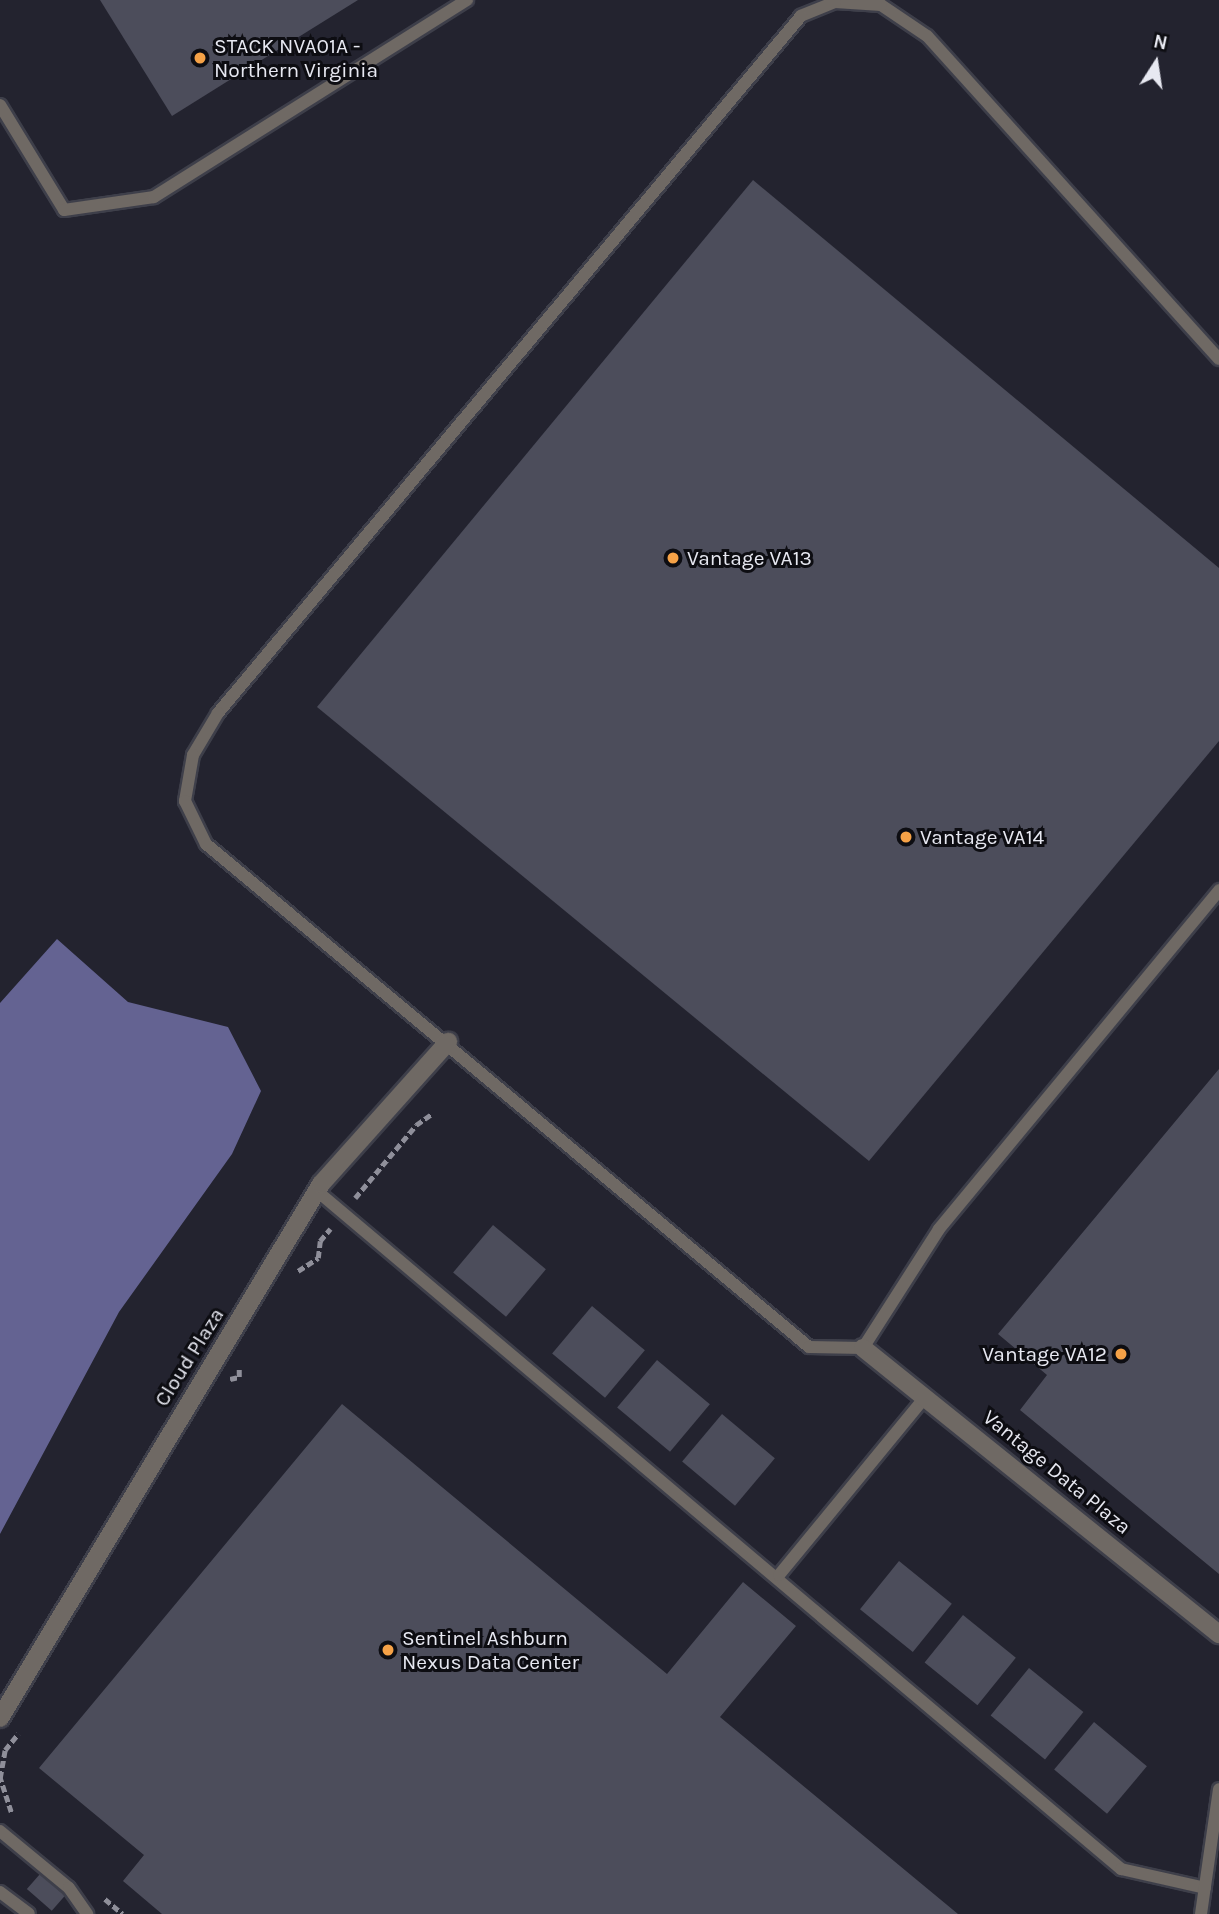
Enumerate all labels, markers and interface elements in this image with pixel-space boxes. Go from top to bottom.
north arrow [1121,28,1191,98]
text: N [1151,30,1169,55]
place label: STACK NVA01A - Northern Virginia [214,33,378,83]
marker: STACK NVA01A - Northern Virginia [192,50,208,66]
place label: Vantage VA13 [687,545,812,571]
marker: Vantage VA13 [665,550,681,566]
place label: Vantage VA14 [920,824,1044,850]
marker: Vantage VA14 [898,829,914,845]
street label: Cloud Plaza [149,1303,229,1411]
place label: Vantage VA12 [982,1341,1107,1367]
marker: Vantage VA12 [1113,1346,1129,1362]
street label: Vantage Data Plaza [978,1405,1136,1539]
place label: Sentinel Ashburn Nexus Data Center [402,1625,579,1675]
marker: Sentinel Ashburn Nexus Data Center [380,1642,396,1658]

